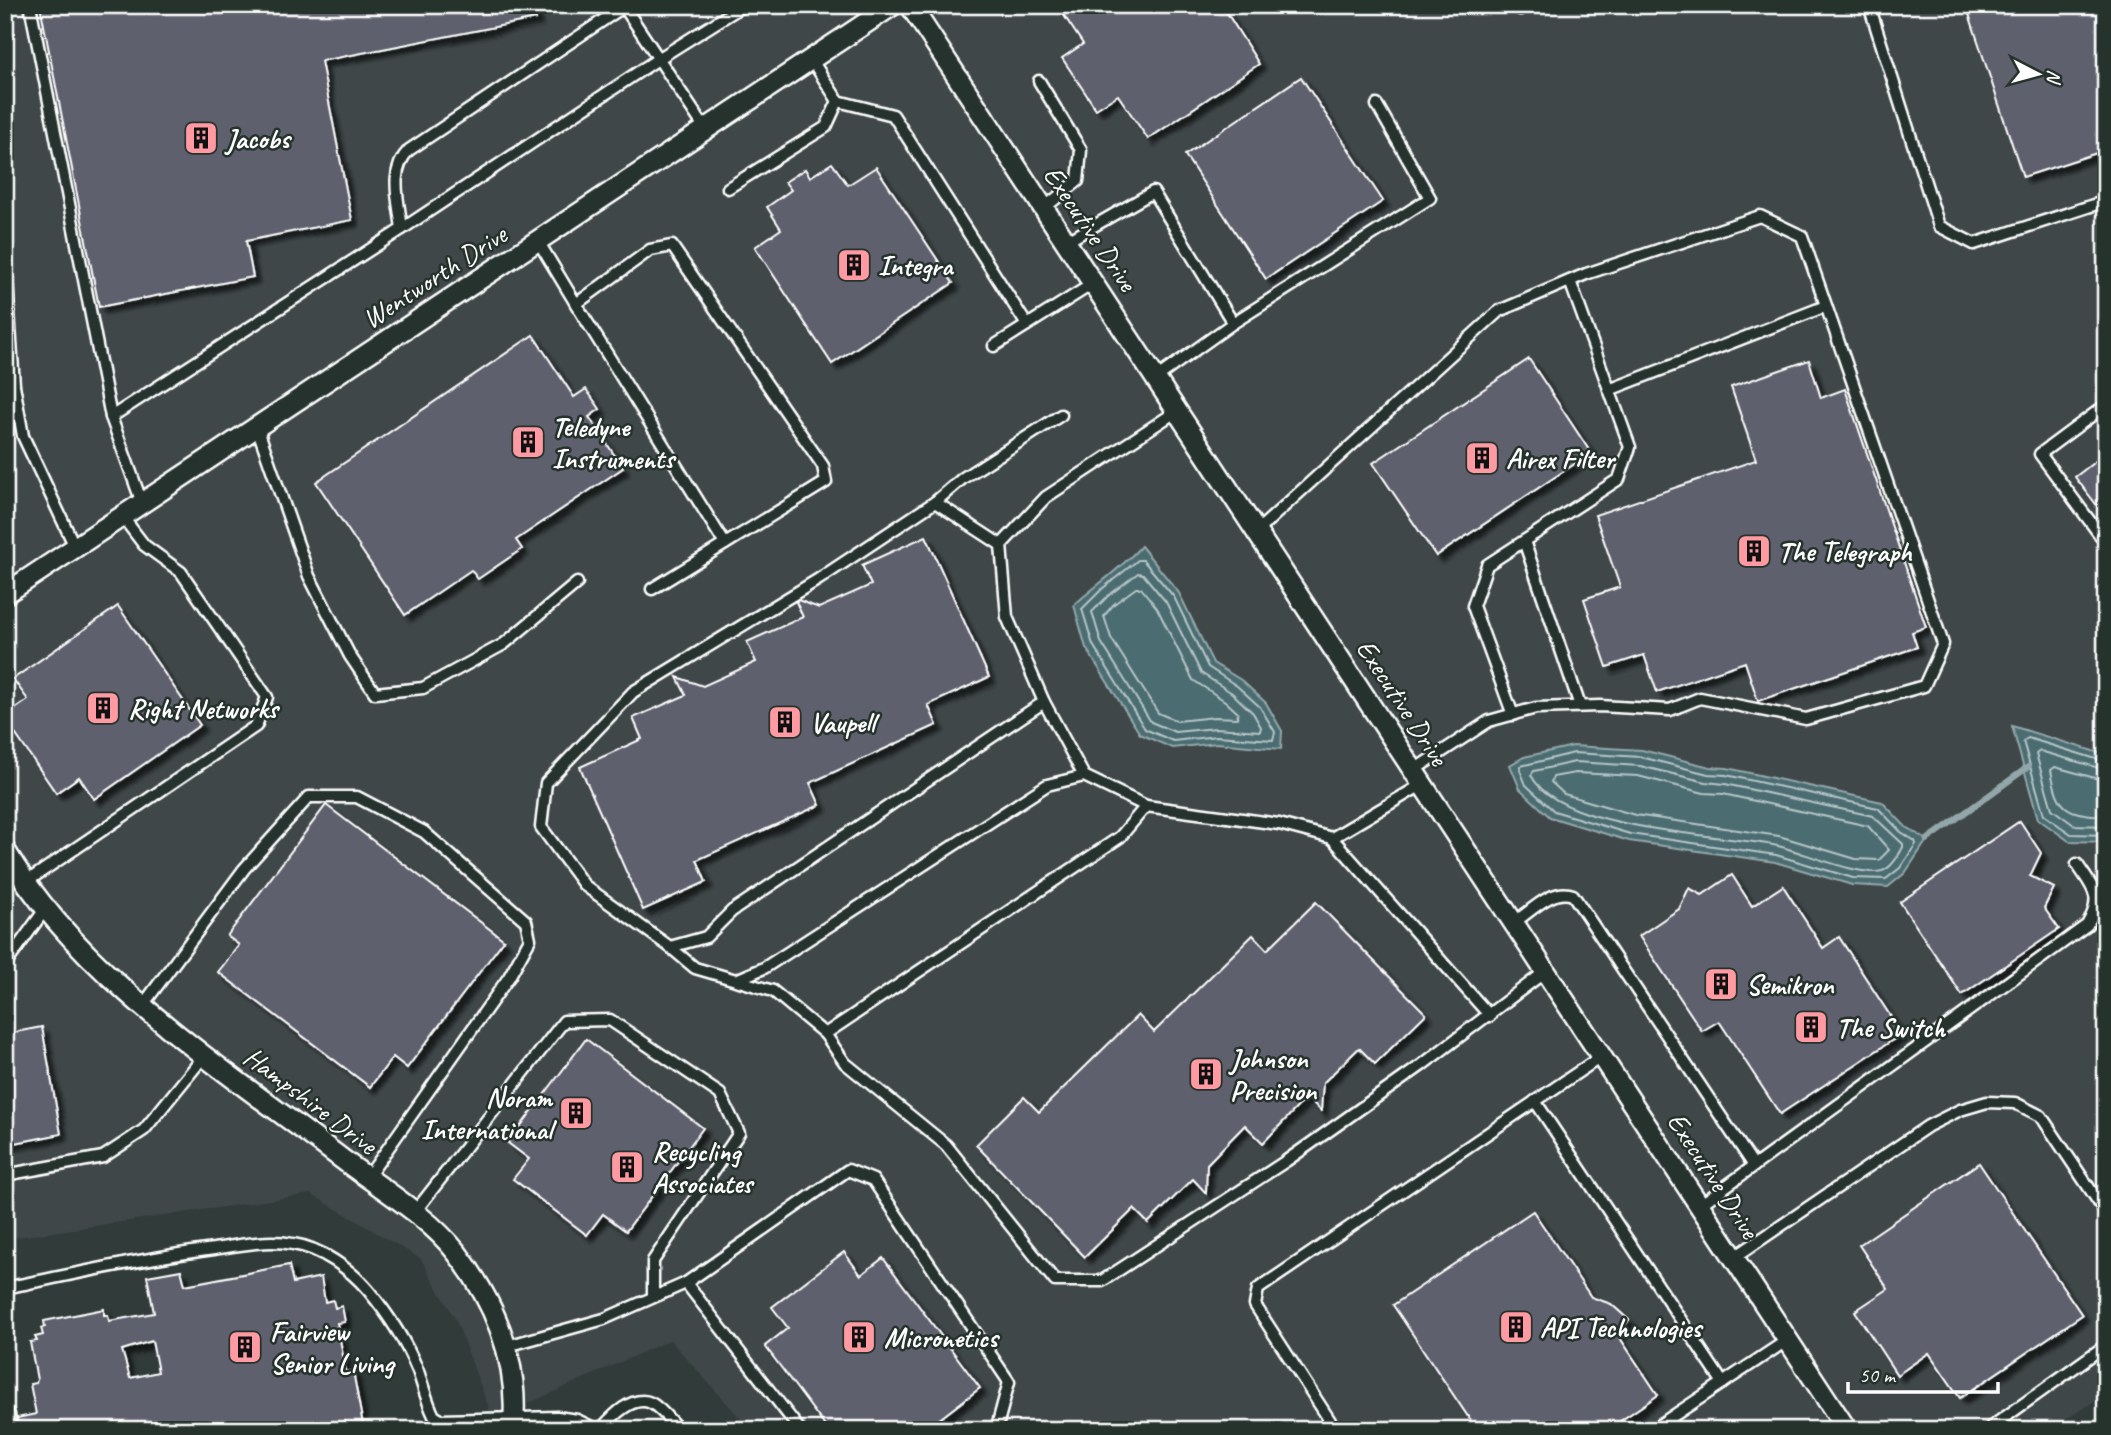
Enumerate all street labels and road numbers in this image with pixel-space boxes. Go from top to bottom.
street label: Executive Drive [1036,159,1146,299]
street label: Wentworth Drive [356,216,515,336]
street label: Executive Drive [1349,633,1457,774]
street label: Hampshire Drive [237,1039,386,1163]
street label: Executive Drive [1660,1106,1768,1247]

